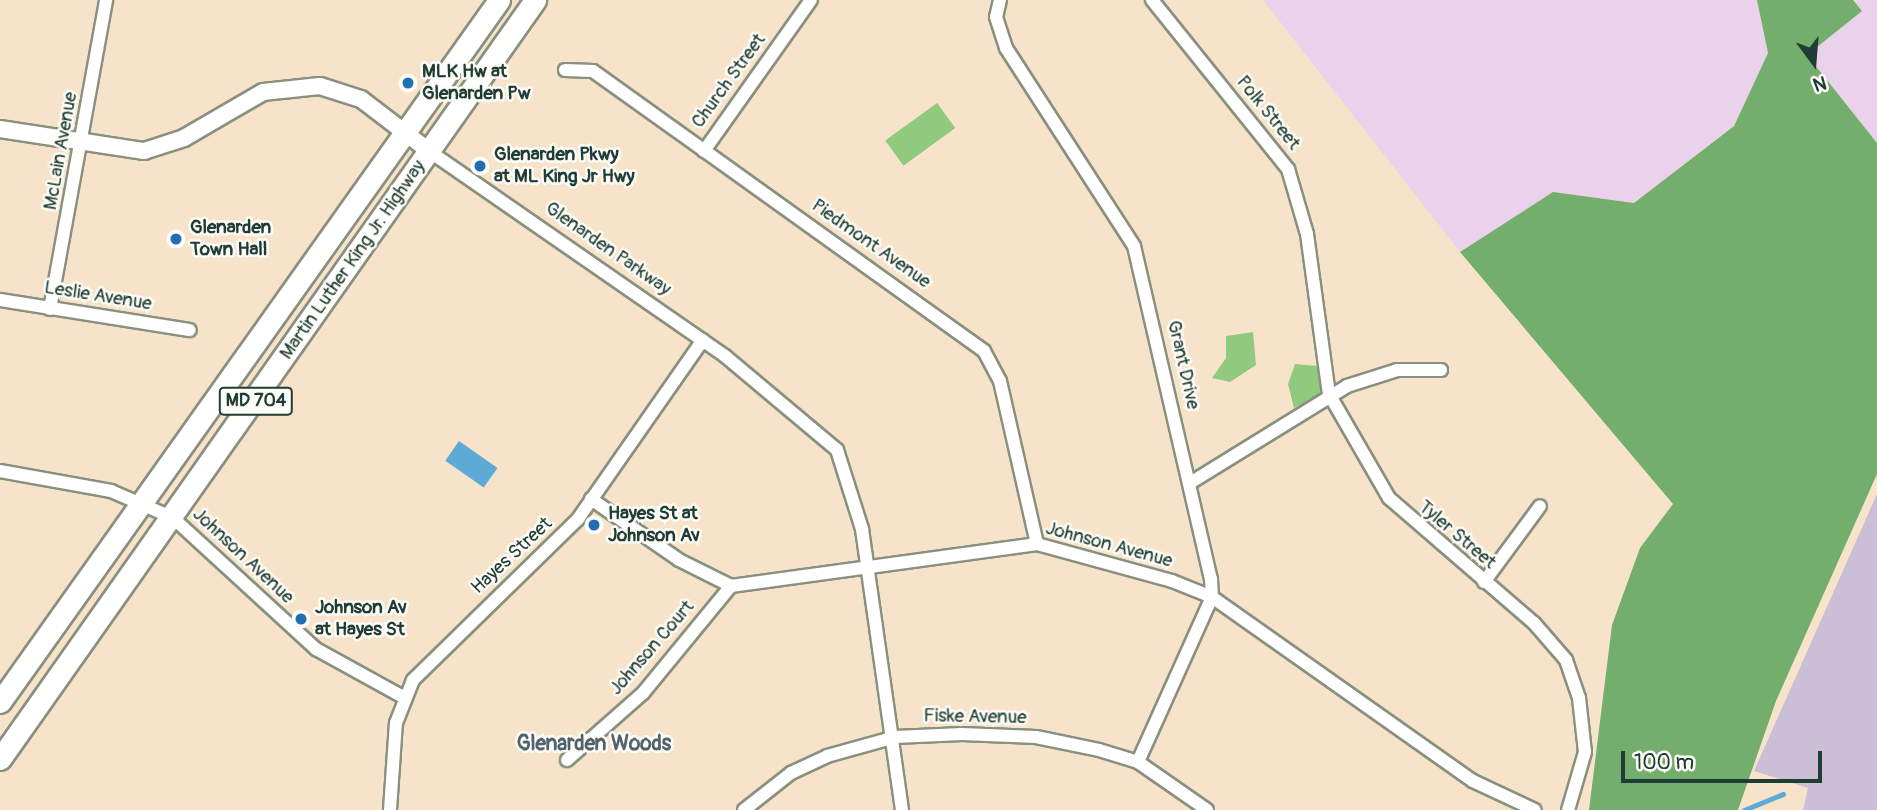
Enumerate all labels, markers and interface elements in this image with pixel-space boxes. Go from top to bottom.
north arrow [1779,28,1849,98]
street label: Church Street [687,29,771,133]
place label: MLK Hw at Glenarden Pw [422,61,531,105]
text: N [1810,70,1829,96]
street label: Polk Street [1231,71,1305,155]
marker: MLK Hw at Glenarden Pw [400,75,416,91]
street label: McLain Avenue [39,90,83,212]
place label: Glenarden Pkwy at ML King Jr Hwy [494,144,635,188]
street label: Martin Luther King Jr. Highway [275,156,431,364]
marker: Glenarden Pkwy at ML King Jr Hwy [472,158,488,174]
street label: Piedmont Avenue [807,194,935,294]
street label: Glenarden Parkway [541,197,675,301]
place label: Glenarden Town Hall [190,217,271,261]
marker: Glenarden Town Hall [168,231,184,247]
street label: Leslie Avenue [43,276,153,316]
street label: Grant Drive [1162,318,1204,412]
road number: MD 704 [218,386,294,416]
street label: Tyler Street [1414,496,1500,574]
street label: Johnson Avenue [188,503,298,609]
place label: Hayes St at Johnson Av [608,503,700,547]
street label: Hayes Street [467,513,557,599]
marker: Hayes St at Johnson Av [586,517,602,533]
street label: Johnson Avenue [1043,517,1175,573]
street label: Johnson Court [605,596,699,700]
place label: Johnson Av at Hayes St [315,597,407,641]
marker: Johnson Av at Hayes St [293,611,309,627]
street label: Fiske Avenue [923,705,1027,729]
district label: Glenarden Woods [517,731,671,757]
scale bar [1625,736,1826,780]
text: 100 m [1634,749,1694,776]

